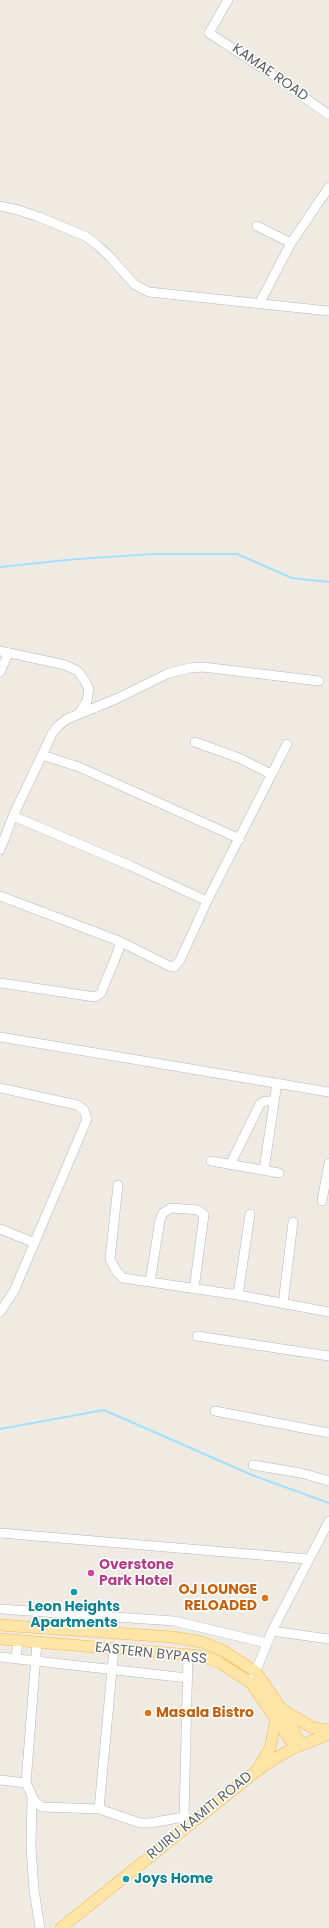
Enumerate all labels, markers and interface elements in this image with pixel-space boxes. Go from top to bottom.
street label: KAMAE ROAD [229,41,311,105]
place label: Overstone Park Hotel [99,1557,174,1590]
marker: Overstone Park Hotel [86,1568,96,1578]
place label: OJ LOUNGE RELOADED [179,1582,257,1614]
marker: Leon Heights Apartments [69,1587,79,1597]
marker: OJ LOUNGE RELOADED [260,1593,270,1603]
place label: Leon Heights Apartments [28,1599,120,1632]
street label: EASTERN BYPASS [94,1640,208,1668]
place label: Masala Bistro [156,1705,254,1721]
marker: Masala Bistro [143,1708,153,1718]
street label: RUIRU KAMITI ROAD [144,1769,256,1863]
place label: Joys Home [134,1871,213,1887]
marker: Joys Home [121,1874,131,1884]

